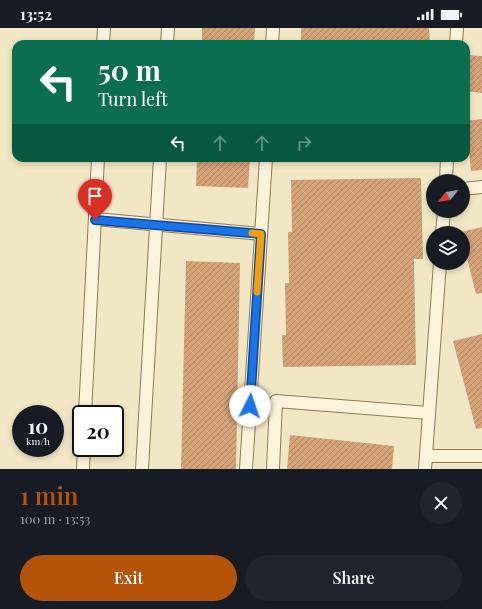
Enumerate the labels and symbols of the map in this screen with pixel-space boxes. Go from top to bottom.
north arrow [426,174,470,218]
pin [78,179,112,220]
position arrow [229,385,271,427]
speed limit sign: 20 [72,405,124,457]

